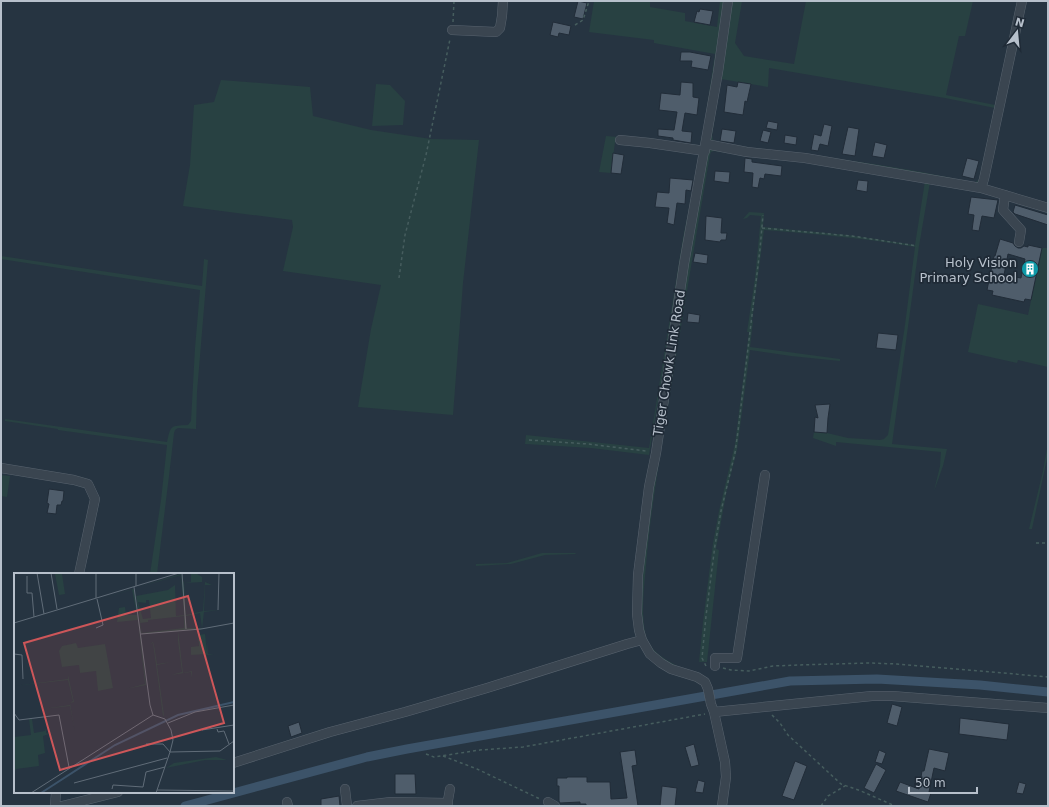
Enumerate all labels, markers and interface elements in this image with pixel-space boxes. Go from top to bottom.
north arrow [997,12,1037,52]
text: N [1013,15,1026,30]
place label: Holy Vision Primary School [919,255,1017,285]
building icon: Holy Vision Primary School [1020,259,1040,279]
street label: Tiger Chowk Link Road [650,289,688,438]
inset map [14,573,234,793]
scale bar [909,769,977,795]
text: 50 m [915,776,946,790]

